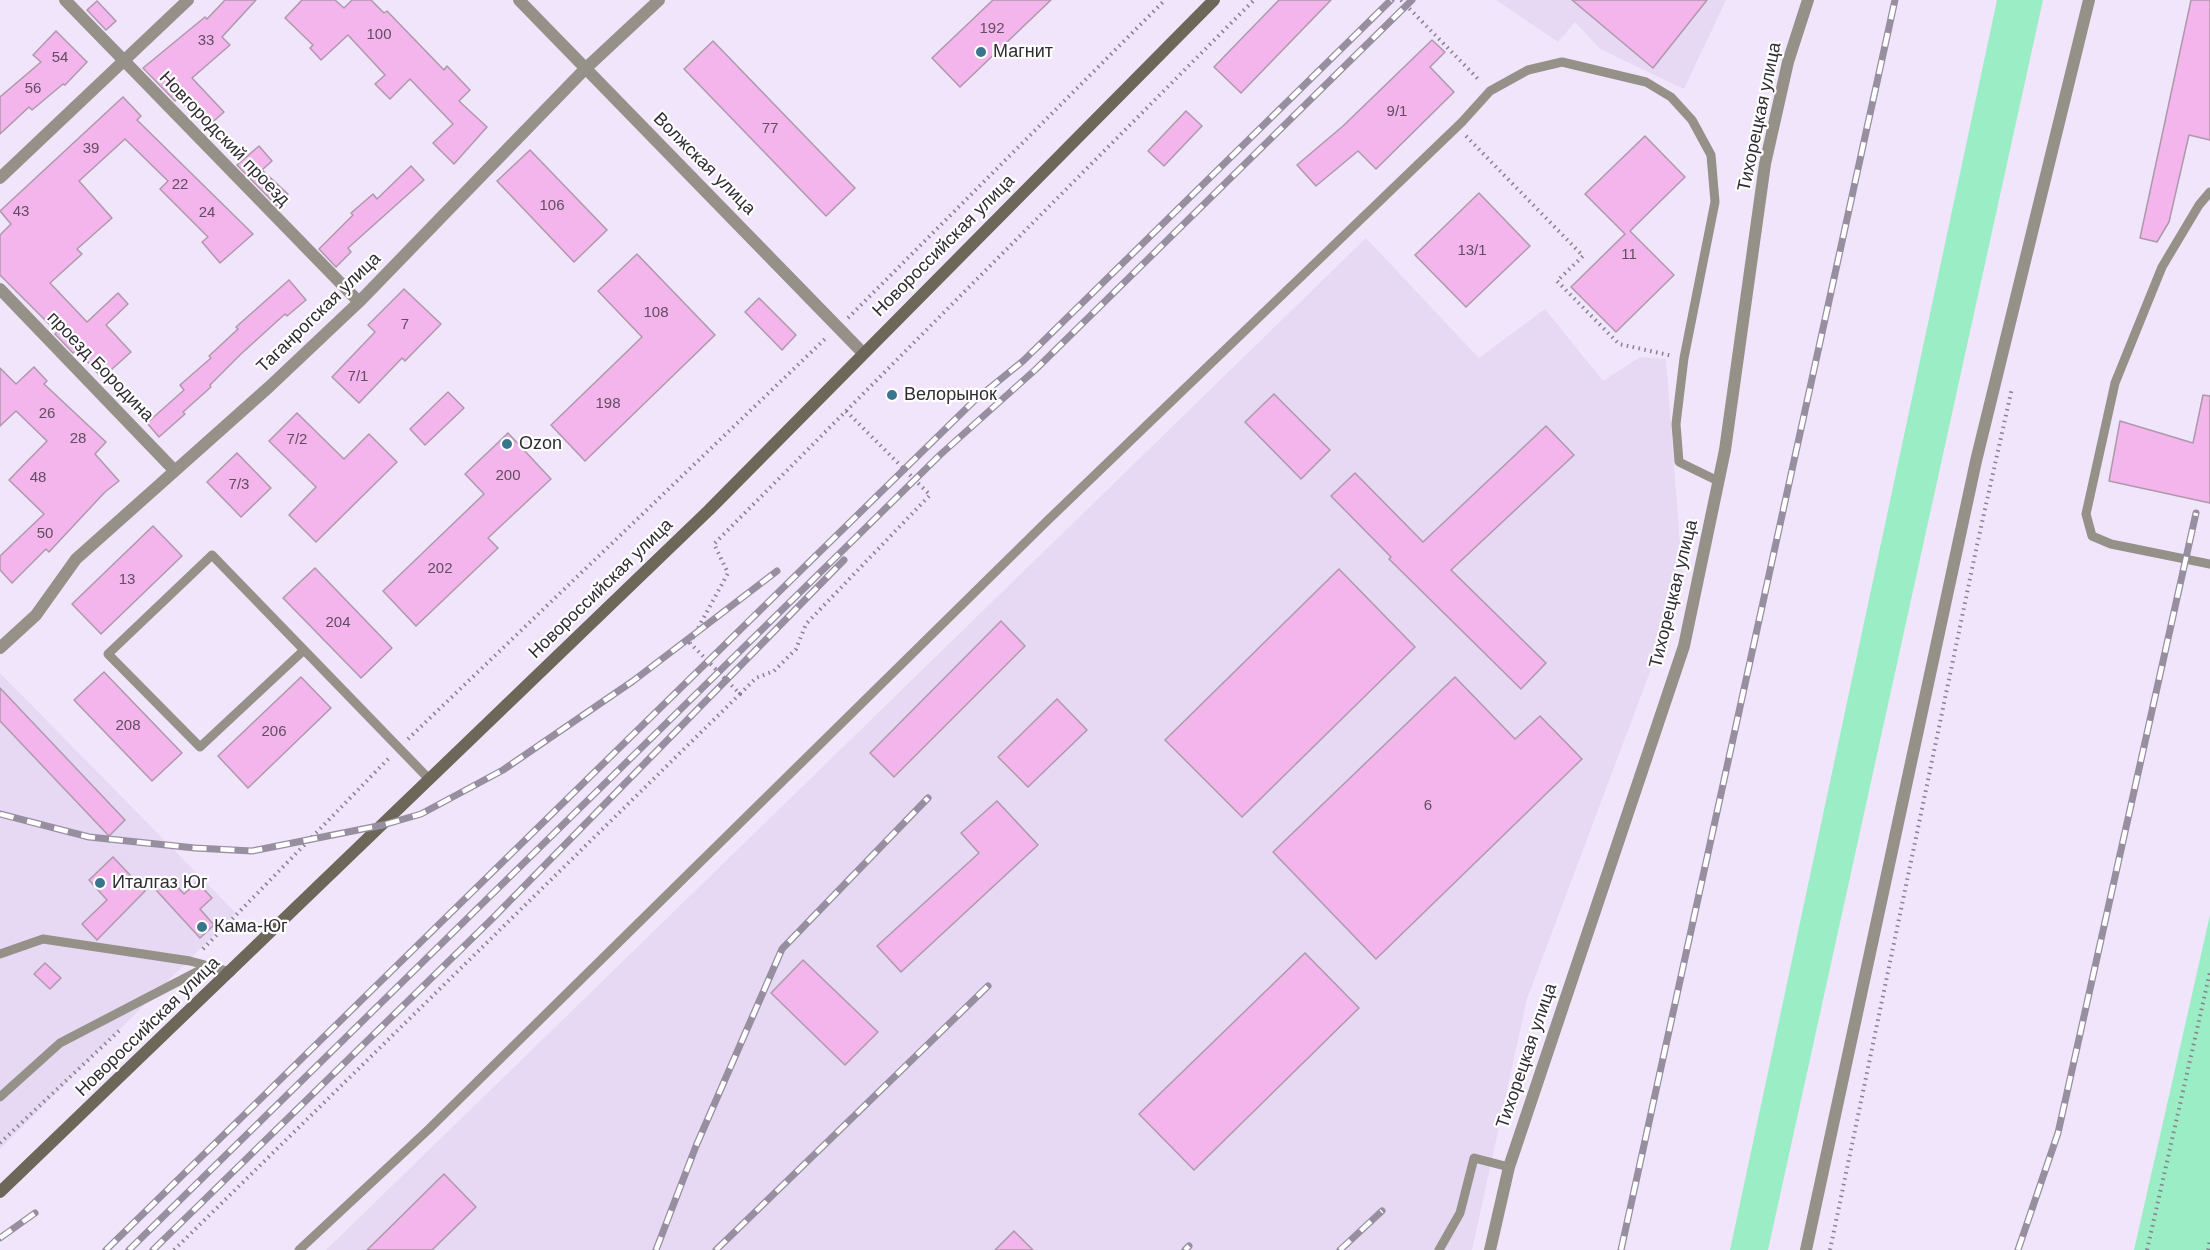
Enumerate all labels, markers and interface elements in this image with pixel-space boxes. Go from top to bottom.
house number: 192 [979,20,1005,38]
house number: 100 [366,26,392,44]
house number: 33 [198,32,214,50]
street label: Тихорецкая улица [1734,40,1786,194]
place label: Магнит [993,41,1053,63]
marker: Магнит [974,45,988,59]
house number: 54 [52,49,68,67]
street label: Новгородский проезд [154,67,294,211]
house number: 56 [25,80,41,98]
house number: 9/1 [1387,103,1407,121]
street label: Волжская улица [648,108,760,220]
house number: 77 [762,120,778,138]
house number: 39 [83,140,99,158]
street label: Новороссийская улица [868,170,1020,322]
house number: 22 [172,176,188,194]
house number: 106 [539,197,565,215]
house number: 43 [13,203,29,221]
house number: 24 [199,204,215,222]
house number: 13/1 [1457,242,1487,260]
house number: 11 [1621,246,1637,264]
street label: Таганрогская улица [253,248,385,378]
house number: 108 [643,304,669,322]
street label: проезд Бородина [42,307,158,427]
house number: 7 [401,316,409,334]
house number: 7/1 [348,368,368,386]
place label: Велорынок [904,384,997,406]
marker: Велорынок [885,388,899,402]
house number: 198 [595,395,621,413]
house number: 26 [39,405,55,423]
house number: 28 [70,430,86,448]
house number: 7/2 [287,431,307,449]
place label: Ozon [519,433,562,455]
marker: Ozon [500,437,514,451]
house number: 200 [495,467,521,485]
house number: 48 [30,469,46,487]
house number: 7/3 [229,476,249,494]
street label: Новороссийская улица [524,515,678,663]
street label: Тихорецкая улица [1645,518,1703,670]
house number: 50 [37,525,53,543]
house number: 202 [427,560,453,578]
house number: 13 [119,571,135,589]
house number: 204 [325,614,351,632]
house number: 208 [115,717,141,735]
house number: 206 [261,723,287,741]
house number: 6 [1424,797,1432,815]
place label: Италгаз Юг [112,872,207,894]
marker: Италгаз Юг [93,876,107,890]
place label: Кама-Юг [214,916,288,938]
marker: Кама-Юг [195,920,209,934]
street label: Новороссийская улица [71,953,225,1101]
street label: Тихорецкая улица [1492,981,1562,1131]

